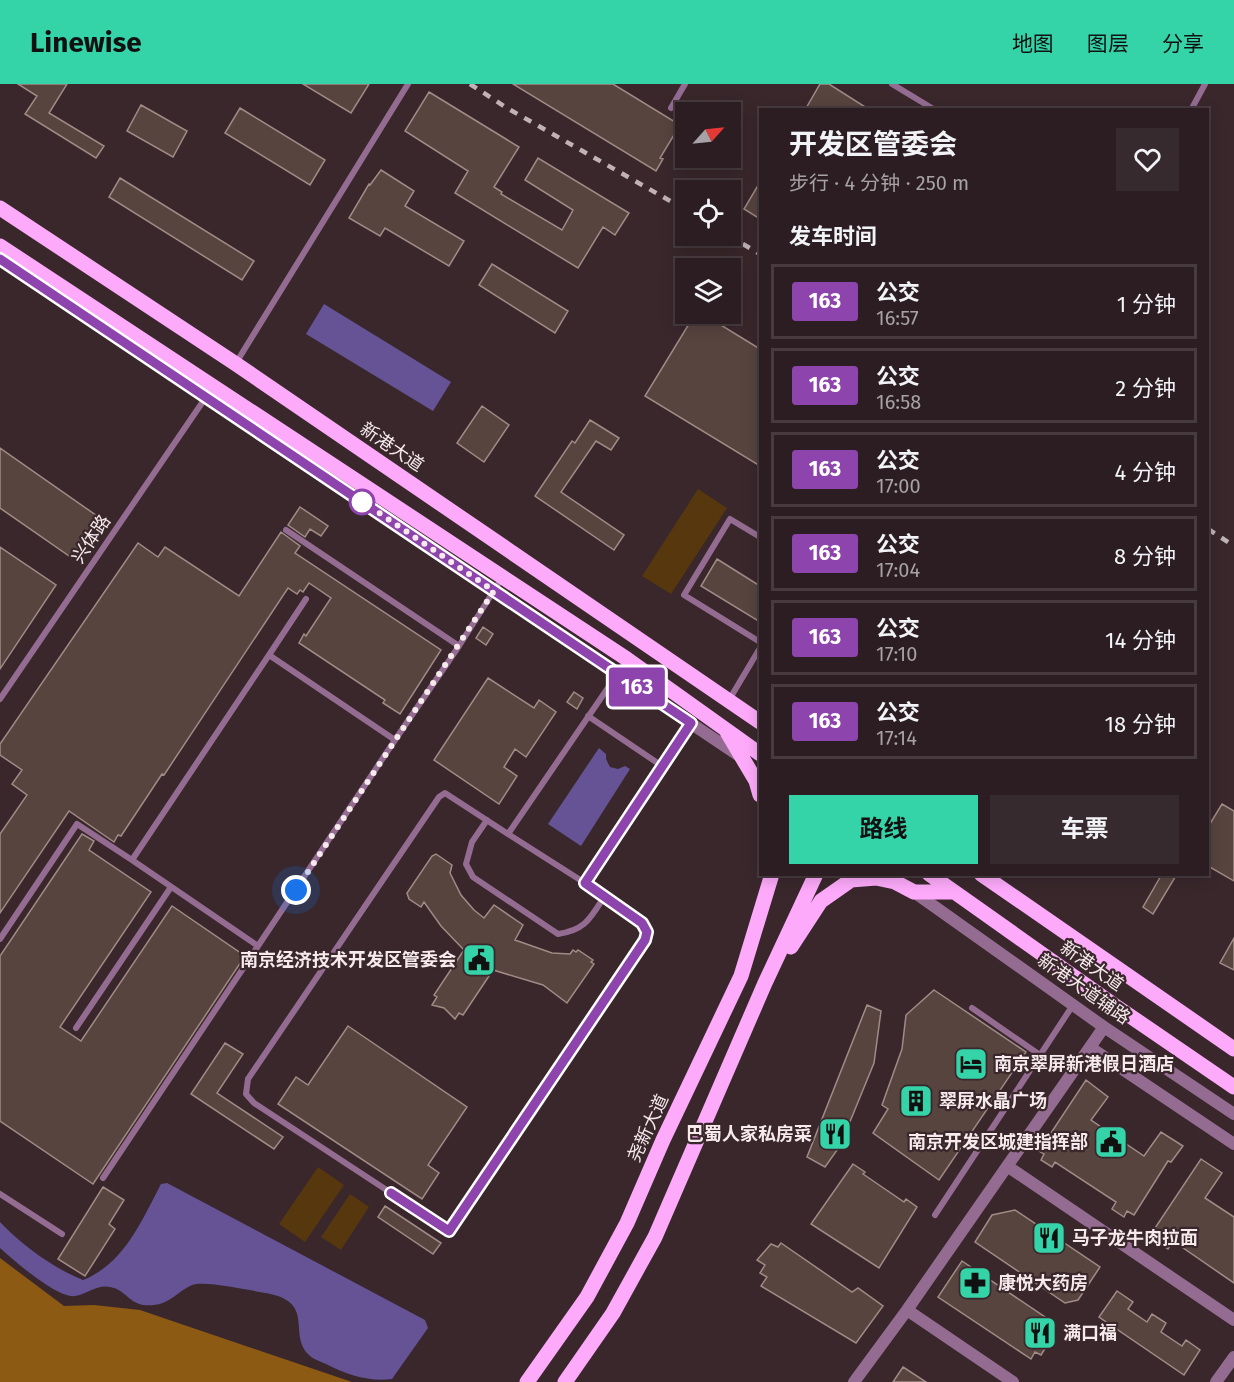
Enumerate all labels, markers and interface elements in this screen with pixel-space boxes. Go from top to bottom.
text: Linewise [30,26,142,59]
text: 地图 [1012,31,1054,57]
text: 图层 [1087,31,1129,57]
text: 分享 [1162,31,1204,57]
north arrow [675,102,741,168]
map controls [675,102,741,324]
text: 开发区管委会 [789,128,957,161]
button: heart [1116,128,1179,191]
text: 步行 · 4 分钟 · 250 m [789,171,969,195]
button: locate [675,180,741,246]
text: 发车时间 [789,223,877,250]
button: layers [675,258,741,324]
text: 公交 [876,279,920,306]
text: 163 [809,288,841,314]
text: 1 分钟 [1117,291,1176,318]
text: 16:57 [876,306,919,330]
text: 公交 [876,363,920,390]
text: 163 [809,372,841,398]
text: 2 分钟 [1115,375,1176,402]
text: 16:58 [876,390,921,414]
street label: 新港大道 [356,418,428,476]
text: 公交 [876,447,920,474]
text: 163 [809,456,841,482]
text: 4 分钟 [1114,459,1176,486]
text: 17:00 [876,474,921,498]
unlabelled marker [349,489,375,515]
street label: 兴体路 [67,510,115,568]
text: 公交 [876,531,920,558]
text: 163 [809,540,841,566]
text: 8 分钟 [1114,543,1176,570]
text: 17:04 [876,558,920,582]
text: 公交 [876,615,920,642]
text: 163 [809,624,841,650]
text: 14 分钟 [1105,627,1176,654]
text: 17:10 [876,642,917,666]
line badge: 163 [602,668,672,706]
text: 163 [621,674,653,700]
text: 公交 [876,699,920,726]
text: 163 [809,708,841,734]
text: 18 分钟 [1105,711,1176,738]
text: 17:14 [876,726,917,750]
button: 路线 [789,795,978,864]
button: 车票 [990,795,1179,864]
your location [281,875,311,905]
street label: 新港大道 [1056,936,1128,996]
public building icon: 南京经济技术开发区管委会 [461,942,497,978]
place label: 南京经济技术开发区管委会 [240,949,456,971]
street label: 新港大道辅路 [1033,949,1135,1029]
hotel icon: 南京翠屏新港假日酒店 [953,1046,989,1082]
place label: 南京翠屏新港假日酒店 [994,1053,1174,1075]
building icon: 翠屏水晶广场 [898,1083,934,1119]
place label: 翠屏水晶广场 [939,1090,1047,1112]
street label: 尧新大道 [623,1091,673,1165]
restaurant icon: 巴蜀人家私房菜 [817,1116,853,1152]
place label: 巴蜀人家私房菜 [686,1123,812,1145]
public building icon: 南京开发区城建指挥部 [1093,1124,1129,1160]
place label: 南京开发区城建指挥部 [908,1131,1088,1153]
restaurant icon: 马子龙牛肉拉面 [1031,1220,1067,1256]
place label: 马子龙牛肉拉面 [1072,1227,1198,1249]
pharmacy icon: 康悦大药房 [957,1265,993,1301]
place label: 康悦大药房 [998,1272,1088,1294]
restaurant icon: 满口福 [1022,1315,1058,1351]
place label: 满口福 [1063,1322,1117,1344]

